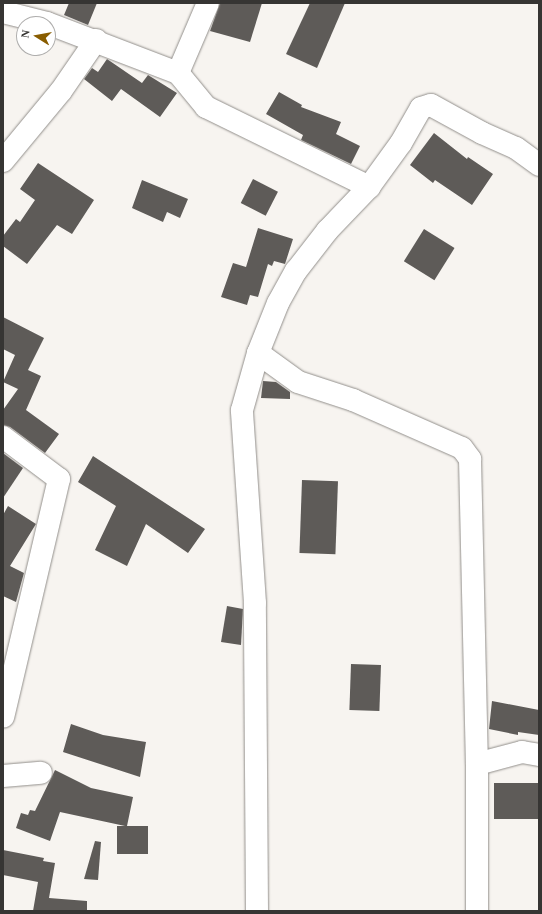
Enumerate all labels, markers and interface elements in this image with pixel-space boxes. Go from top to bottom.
north arrow [16,16,56,56]
text: N [19,29,32,39]

